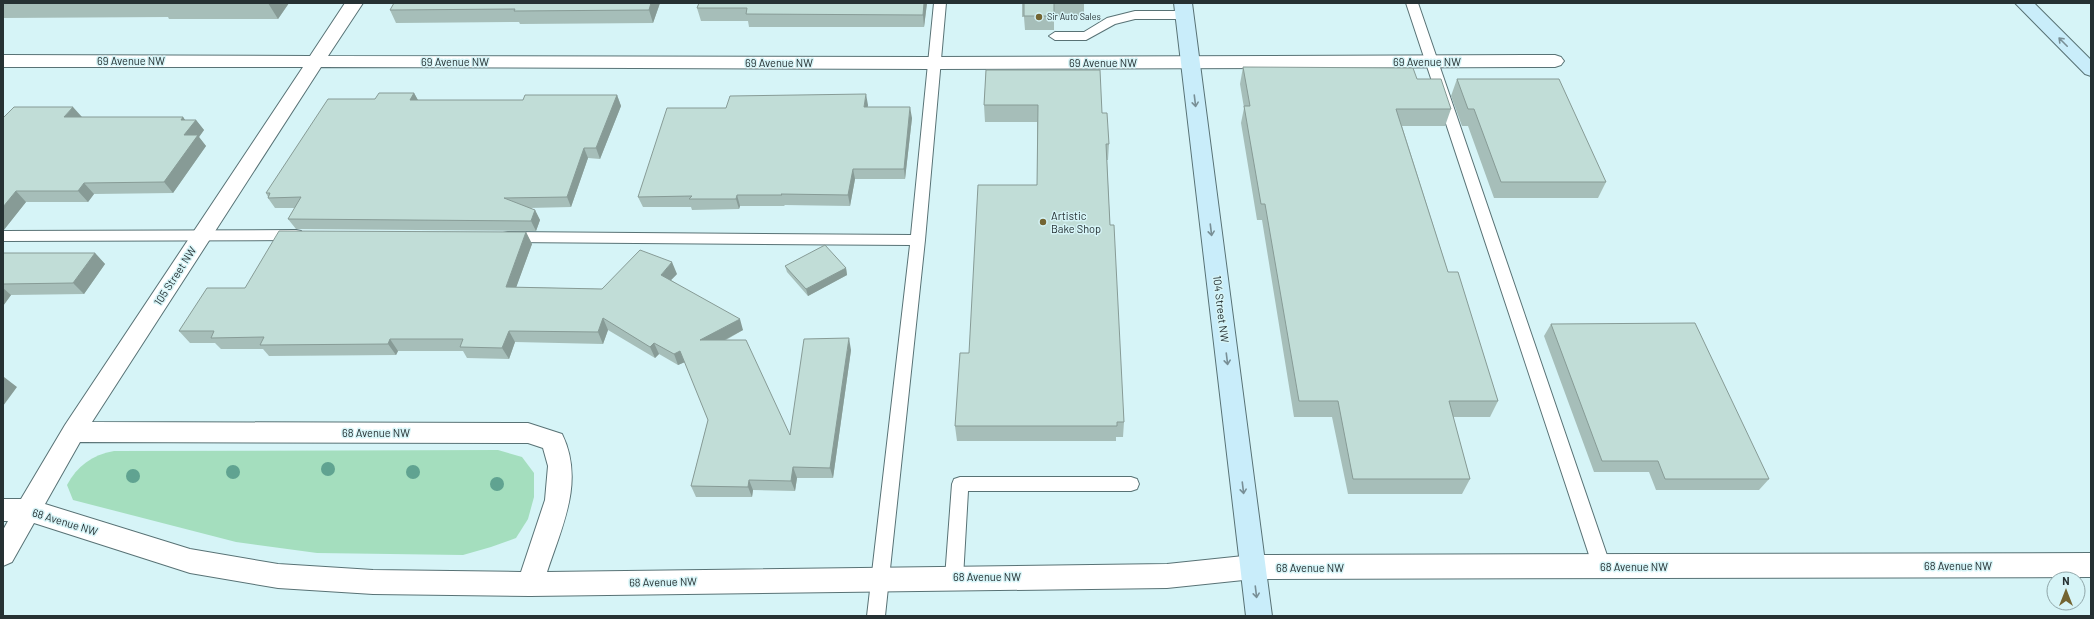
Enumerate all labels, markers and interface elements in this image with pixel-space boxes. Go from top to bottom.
place label: Sir Auto Sales [1047,11,1101,22]
marker: Sir Auto Sales [1034,12,1044,22]
one-way arrow [2058,38,2068,47]
street label: 69 Avenue NW [97,54,165,67]
street label: 69 Avenue NW [421,55,489,68]
street label: 69 Avenue NW [1393,55,1461,68]
street label: 69 Avenue NW [745,56,813,69]
street label: 69 Avenue NW [1069,56,1137,69]
one-way arrow [1192,94,1199,107]
place label: Artistic Bake Shop [1051,209,1101,235]
marker: Artistic Bake Shop [1038,217,1048,227]
one-way arrow [1207,223,1215,236]
street label: 105 Street NW [151,244,199,307]
street label: 104 Street NW [1211,275,1232,344]
one-way arrow [1223,352,1231,365]
street label: 68 Avenue NW [342,426,410,439]
one-way arrow [1239,481,1247,494]
street label: 68 Avenue NW [31,505,100,538]
street label: 68 Avenue NW [1924,559,1992,572]
street label: 68 Avenue NW [1600,560,1668,573]
street label: 68 Avenue NW [1276,561,1344,574]
street label: 68 Avenue NW [953,570,1021,583]
north arrow [2046,571,2086,611]
street label: 68 Avenue NW [629,574,697,589]
text: N [2062,574,2070,587]
one-way arrow [1252,585,1260,598]

